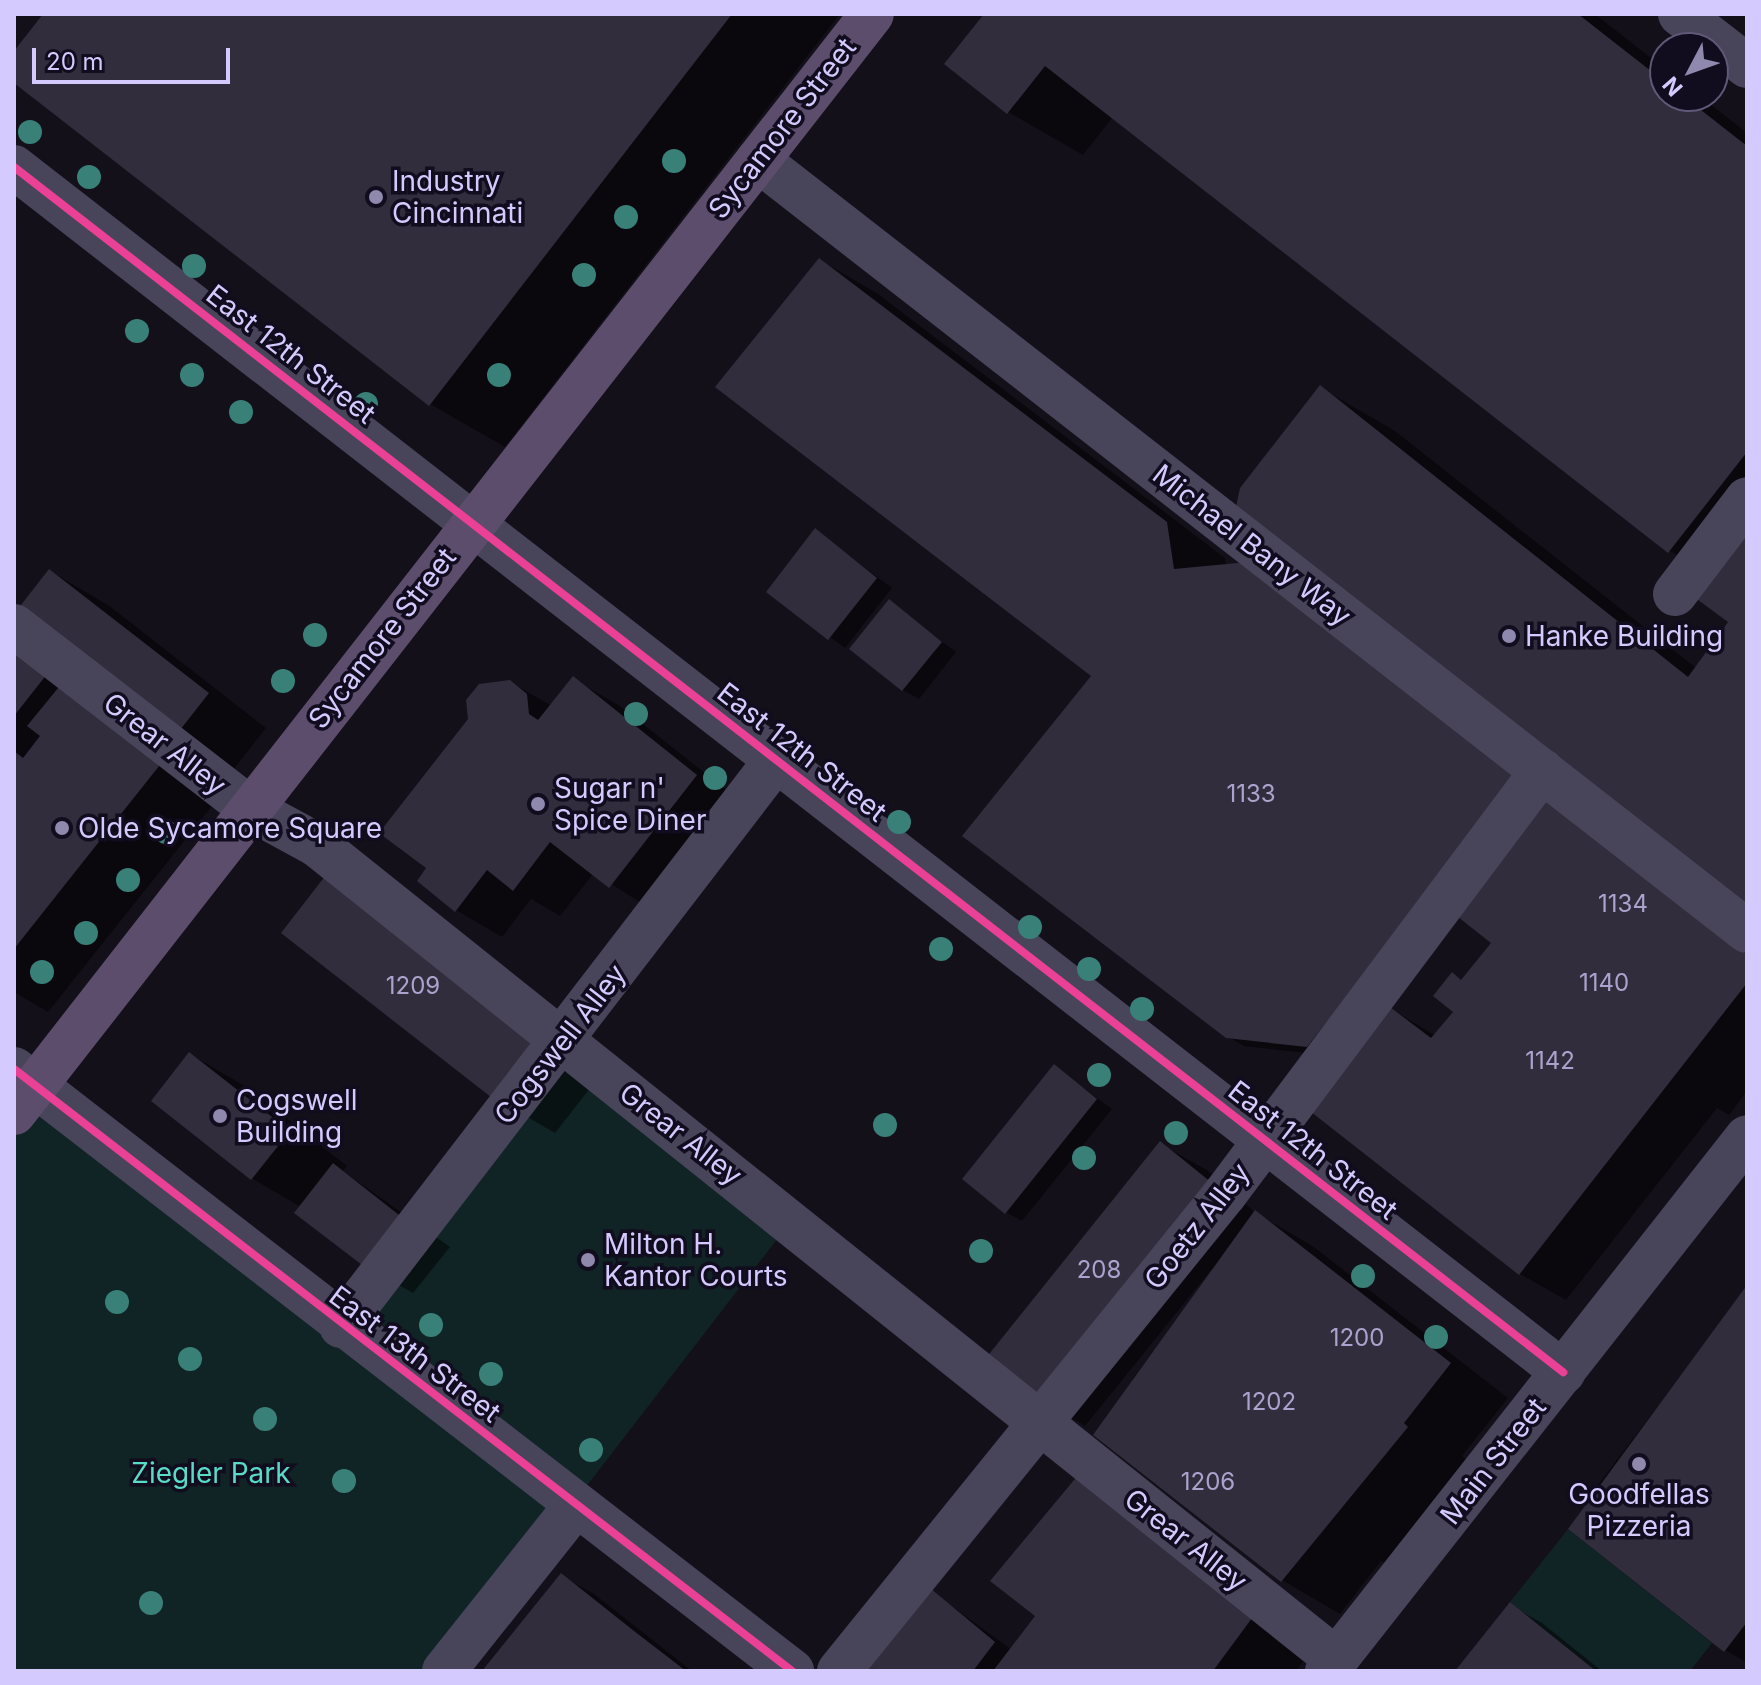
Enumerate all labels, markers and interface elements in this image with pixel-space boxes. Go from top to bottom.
street label: Sycamore Street [701,31,863,225]
scale bar [36,32,234,82]
north arrow [1649,32,1729,112]
text: 20 m [46,47,104,76]
text: N [1657,72,1688,101]
place label: Industry Cincinnati [392,164,523,230]
marker: Industry Cincinnati [367,188,385,206]
street label: East 12th Street [200,278,382,430]
street label: Michael Bany Way [1146,457,1358,633]
street label: Sycamore Street [301,541,463,735]
place label: Hanke Building [1525,619,1723,653]
marker: Hanke Building [1500,627,1518,645]
street label: East 12th Street [711,676,893,828]
street label: Grear Alley [97,686,233,802]
place label: Sugar n' Spice Diner [554,771,706,837]
house number: 1133 [1226,780,1276,808]
marker: Sugar n' Spice Diner [529,795,547,813]
place label: Olde Sycamore Square [78,811,382,845]
marker: Olde Sycamore Square [53,819,71,837]
house number: 1134 [1598,890,1648,918]
street label: Cogswell Alley [487,957,633,1131]
house number: 1140 [1579,969,1629,997]
house number: 1209 [386,972,440,1000]
house number: 1142 [1525,1047,1575,1075]
street label: East 12th Street [1222,1074,1404,1226]
street label: Grear Alley [613,1076,749,1192]
place label: Cogswell Building [236,1083,357,1149]
marker: Cogswell Building [211,1107,229,1125]
street label: Goetz Alley [1137,1156,1257,1296]
place label: Milton H. Kantor Courts [604,1227,788,1293]
marker: Milton H. Kantor Courts [579,1251,597,1269]
house number: 208 [1077,1256,1121,1284]
street label: East 13th Street [323,1279,507,1429]
house number: 1200 [1330,1324,1384,1352]
house number: 1202 [1242,1388,1296,1416]
street label: Main Street [1433,1391,1553,1531]
marker: Goodfellas Pizzeria [1630,1455,1648,1473]
park label: Ziegler Park [131,1456,291,1490]
house number: 1206 [1181,1468,1235,1496]
place label: Goodfellas Pizzeria [1568,1477,1710,1543]
street label: Grear Alley [1118,1482,1254,1598]

